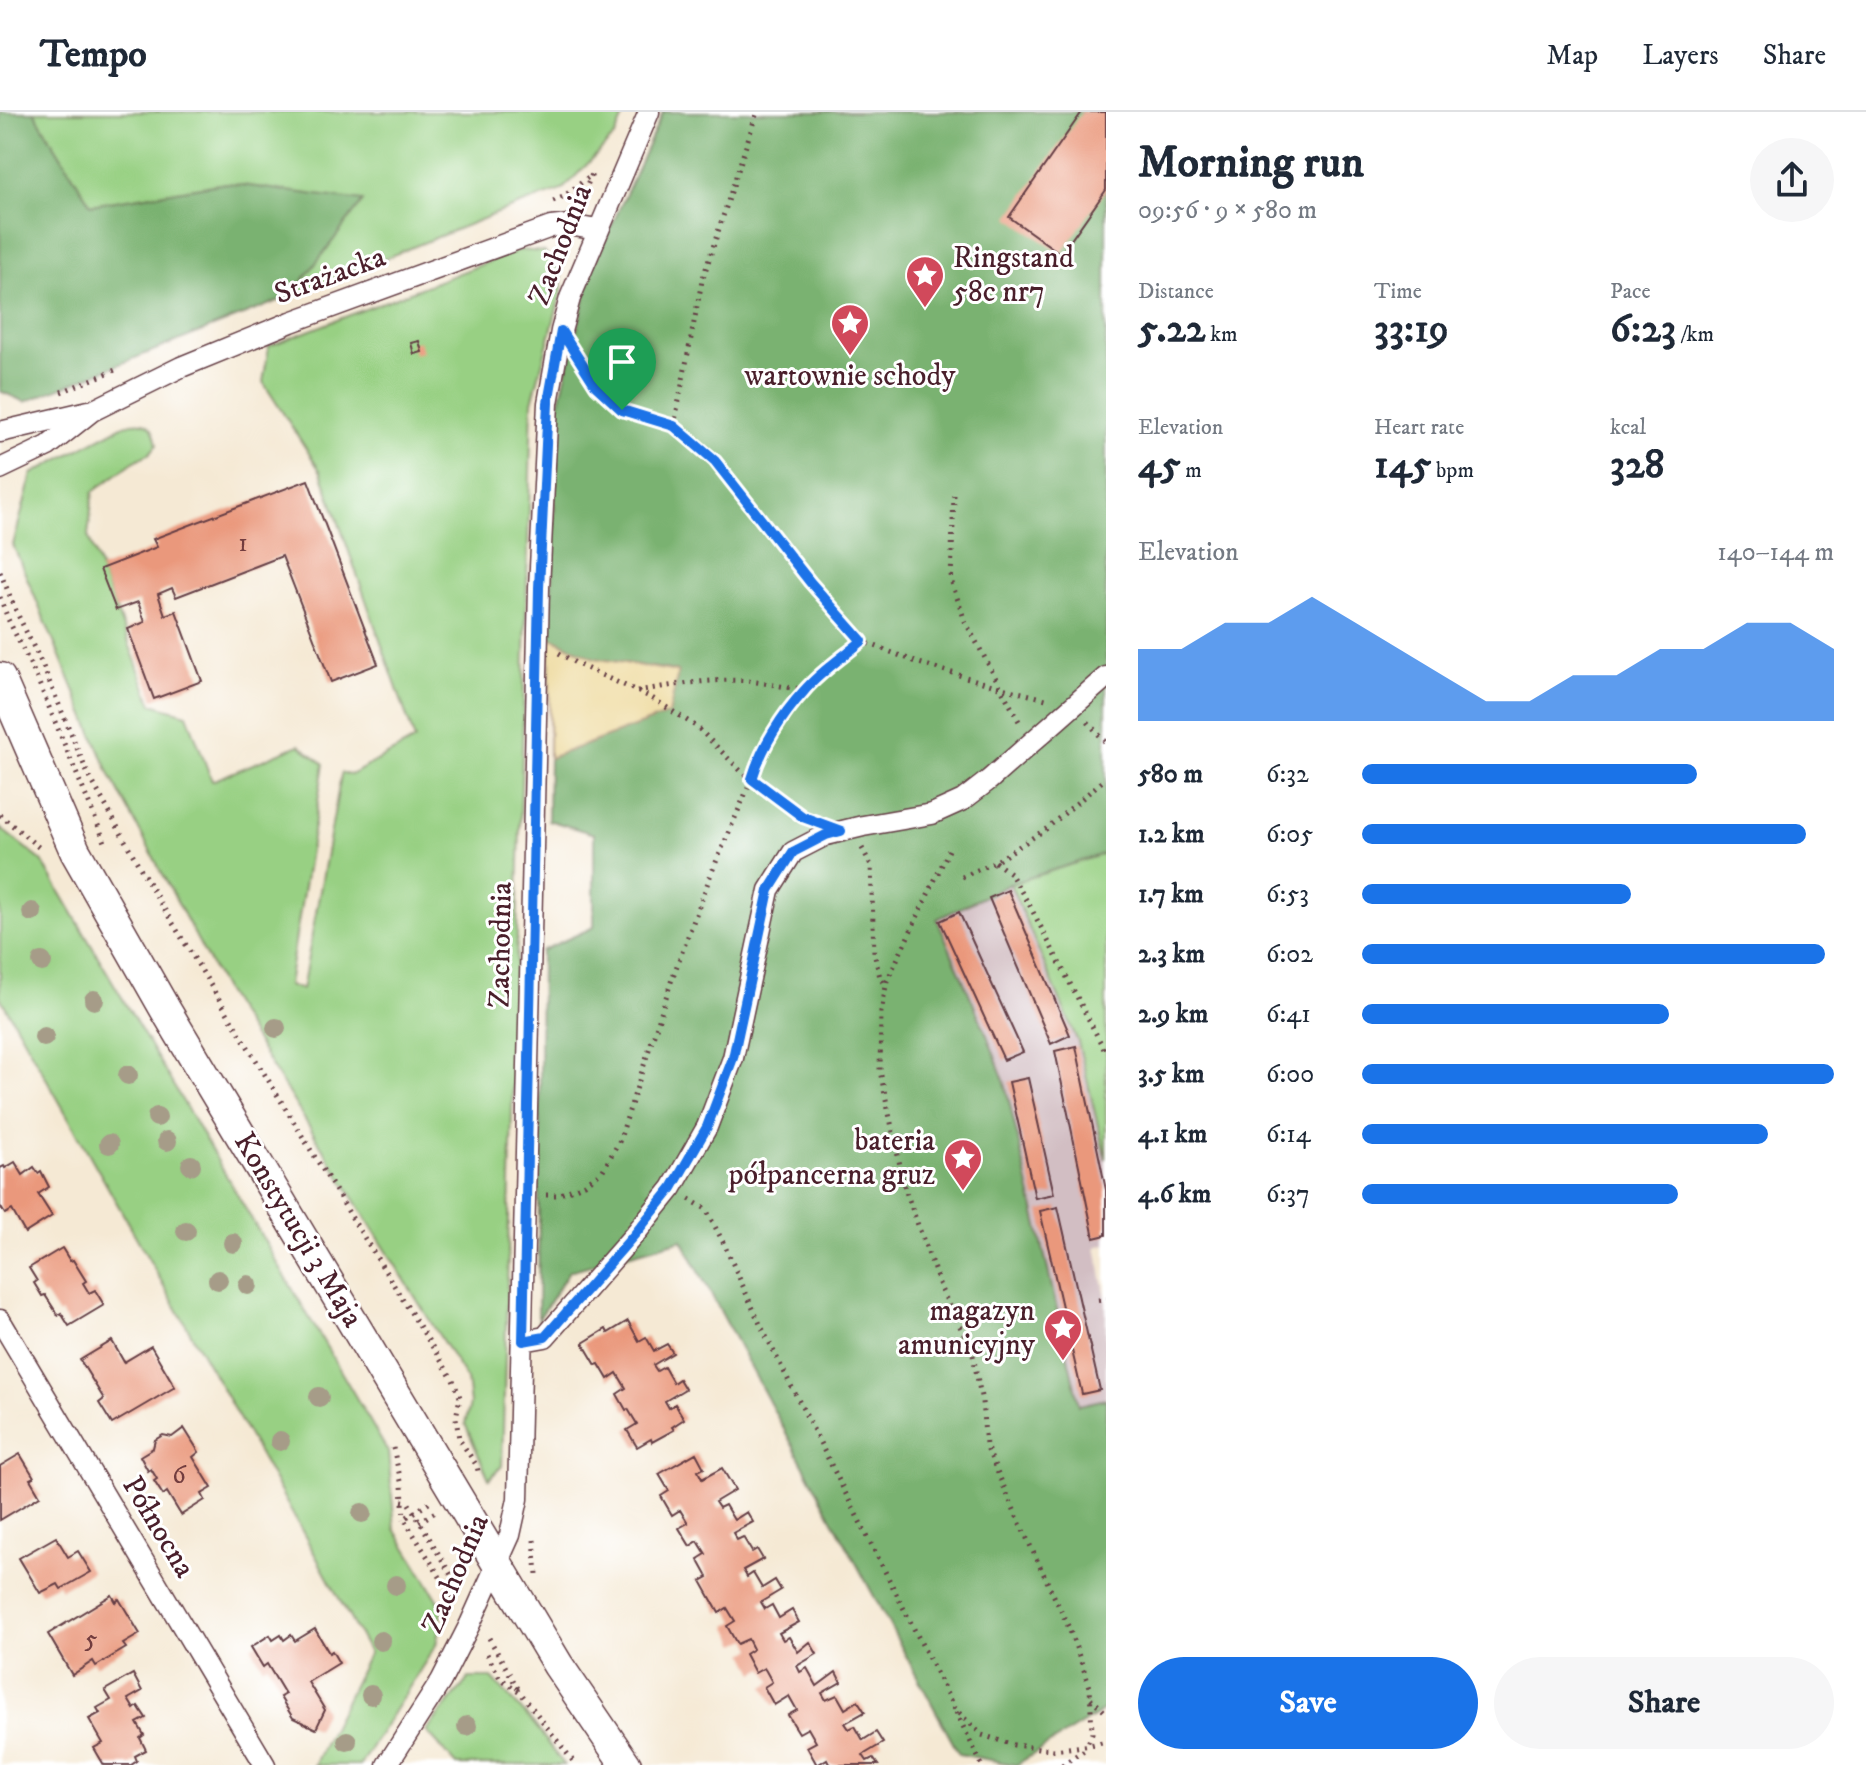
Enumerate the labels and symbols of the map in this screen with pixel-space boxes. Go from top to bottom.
street label: Zachodnia [521,179,601,311]
street label: Strażacka [269,239,391,313]
place label: Ringstand 58c nr7 [953,240,1074,311]
place icon: Ringstand 58c nr7 [904,254,946,309]
place icon: wartownie schody [829,302,871,357]
pin [588,328,656,410]
place label: wartownie schody [744,358,956,395]
house number: 1 [238,527,248,560]
street label: Zachodnia [481,881,521,1008]
place label: bateria półpancerna gruz [727,1123,935,1194]
street label: Konstytucji 3 Maja [225,1126,371,1334]
place icon: bateria półpancerna gruz [942,1137,984,1192]
place label: magazyn amunicyjny [898,1293,1036,1364]
place icon: magazyn amunicyjny [1042,1307,1084,1362]
house number: 6 [172,1459,187,1492]
street label: Północna [113,1470,203,1585]
street label: Zachodnia [414,1508,498,1639]
house number: 5 [85,1623,98,1656]

